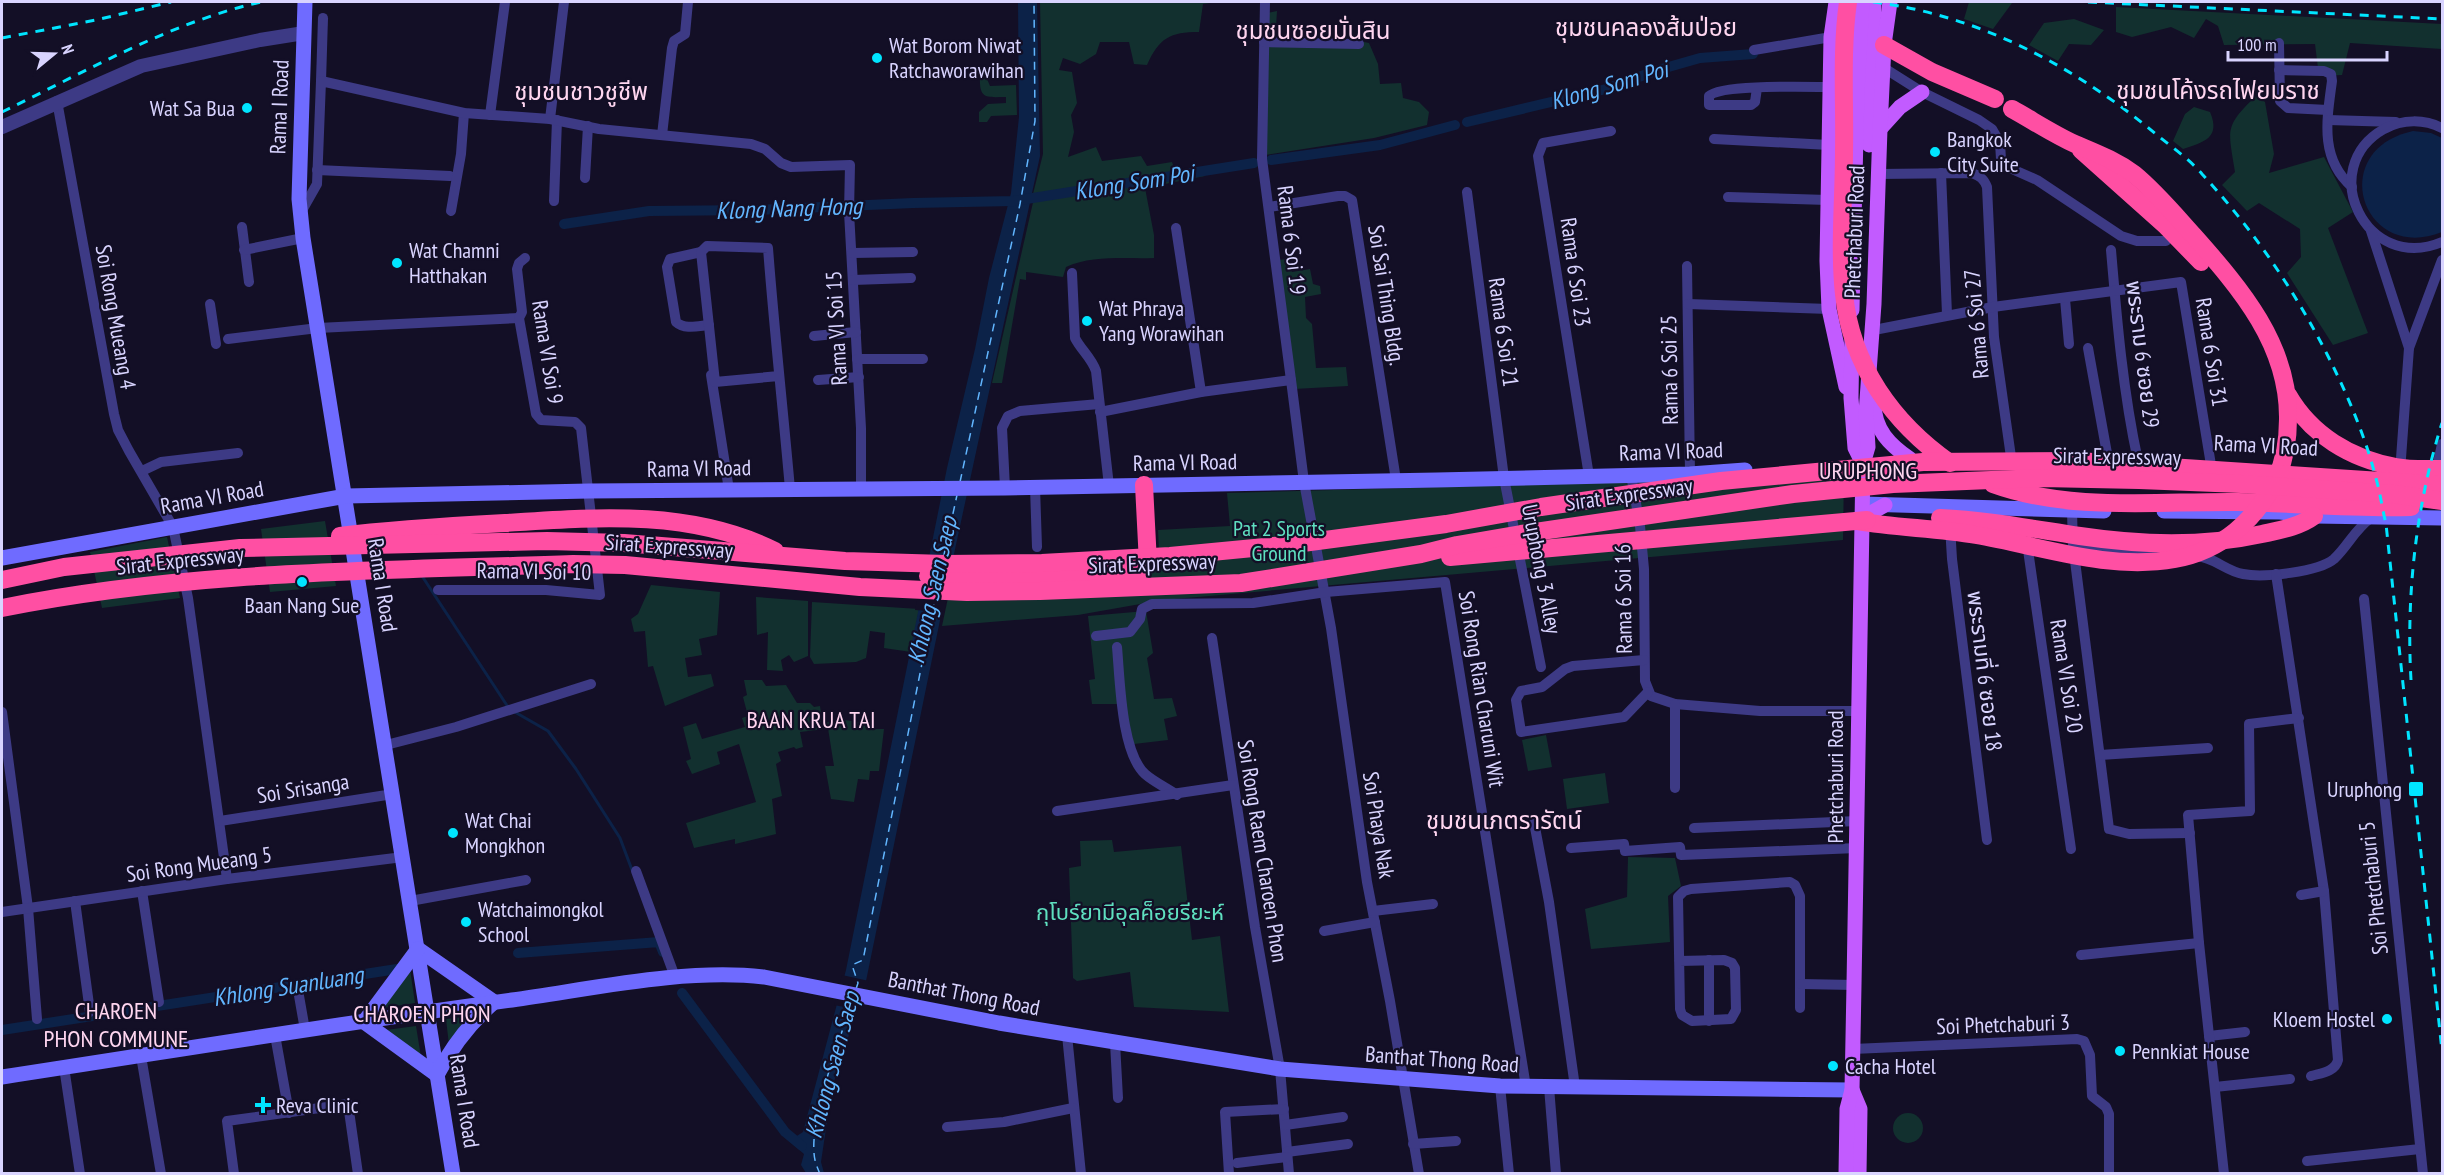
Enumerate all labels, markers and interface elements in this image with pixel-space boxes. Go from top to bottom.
district label: ชุมชนคลองส้มป่อย [1555,12,1737,43]
district label: ชุมชนซอยมั่นสิน [1235,15,1391,46]
north arrow [24,24,84,84]
scale bar [2228,24,2387,62]
place label: Wat Borom Niwat Ratchaworawihan [889,31,1024,84]
text: 100 m [2237,33,2277,56]
text: N [57,42,79,56]
marker: Wat Borom Niwat Ratchaworawihan [870,51,884,65]
water label: Klong Som Poi [1547,53,1674,117]
street label: Rama I Road [263,59,295,155]
district label: ชุมชนโค้งรถไฟยมราช [2116,75,2320,106]
district label: ชุมชนชาวชูชีพ [514,76,648,107]
place label: Wat Sa Bua [150,94,235,122]
marker: Wat Sa Bua [240,101,254,115]
place label: Bangkok City Suite [1947,125,2019,178]
marker: Bangkok City Suite [1928,145,1942,159]
water label: Klong Som Poi [1072,157,1199,207]
street label: Phetchaburi Road [1838,165,1870,299]
street label: Rama 6 Soi 19 [1271,184,1313,296]
water label: Klong Nang Hong [715,190,864,226]
street label: Rama 6 Soi 23 [1554,216,1598,328]
street label: Soi Sai Thing Bldg. [1362,223,1412,367]
place label: Wat Chamni Hatthakan [409,236,500,289]
street label: Soi Rong Mueang 4 [89,242,143,392]
marker: Wat Chamni Hatthakan [390,256,404,270]
street label: Rama 6 Soi 27 [1957,268,1995,380]
street label: Rama VI Soi 15 [819,270,853,386]
street label: Rama 6 Soi 21 [1482,276,1526,388]
street label: พระราม 6 ซอย 29 [2120,279,2166,429]
place label: Wat Phraya Yang Worawihan [1099,294,1224,347]
street label: Rama 6 Soi 31 [2190,296,2234,408]
street label: Rama VI Soi 9 [526,298,570,406]
marker: Wat Phraya Yang Worawihan [1080,314,1094,328]
street label: Rama 6 Soi 25 [1654,315,1684,425]
street label: Rama VI Road [2213,428,2319,462]
street label: Rama VI Road [1618,435,1724,467]
street label: Sirat Expressway [2053,441,2182,471]
street label: Rama VI Road [1133,447,1237,477]
street label: Rama VI Road [647,453,751,483]
district label: URUPHONG [1819,455,1917,486]
street label: Sirat Expressway [1564,471,1695,517]
street label: Rama VI Road [158,474,266,520]
street label: Uruphong 3 Alley [1516,502,1568,637]
water label: Khlong Saen Saep [900,512,964,667]
park label: Pat 2 Sports Ground [1233,514,1325,567]
street label: Sirat Expressway [604,528,734,564]
street label: Rama I Road [362,536,404,634]
street label: Sirat Expressway [115,539,246,581]
street label: Rama 6 Soi 16 [1608,544,1638,654]
street label: Sirat Expressway [1088,547,1217,579]
street label: Rama VI Soi 10 [476,556,592,586]
marker: Baan Nang Sue [295,575,309,589]
street label: Soi Rong Rian Charuni Wit [1453,589,1511,789]
street label: พระรามที่ 6 ซอย 18 [1961,589,2010,753]
place label: Baan Nang Sue [245,591,359,619]
street label: Rama VI Soi 20 [2044,617,2090,735]
district label: BAAN KRUA TAI [746,704,876,735]
street label: Phetchaburi Road [1821,711,1849,843]
street label: Soi Rong Raem Charoen Phon [1232,738,1294,964]
street label: Soi Srisanga [255,767,351,809]
street label: Soi Phaya Nak [1357,770,1401,881]
place label: Uruphong [2327,775,2402,803]
marker: Uruphong [2407,780,2425,798]
district label: ชุมชนเภตรารัตน์ [1426,805,1582,836]
place label: Wat Chai Mongkhon [465,806,545,859]
street label: Soi Phetchaburi 5 [2352,820,2394,956]
marker: Wat Chai Mongkhon [446,826,460,840]
street label: Soi Rong Mueang 5 [124,840,274,888]
place label: Watchaimongkol School [478,895,605,948]
park label: กุโบร์ยามีอุลค็อยรียะห์ [1036,898,1224,926]
marker: Watchaimongkol School [459,915,473,929]
water label: Khlong Suanluang [211,959,367,1013]
street label: Banthat Thong Road [886,965,1042,1021]
water label: Khlong Saen Saep [798,987,867,1141]
district label: CHAROEN PHON COMMUNE [44,995,188,1054]
district label: CHAROEN PHON [353,998,491,1029]
place label: Kloem Hostel [2273,1005,2376,1033]
street label: Soi Phetchaburi 3 [1936,1008,2070,1040]
marker: Kloem Hostel [2380,1012,2394,1026]
place label: Pennkiat House [2132,1037,2250,1065]
street label: Banthat Thong Road [1364,1040,1520,1078]
marker: Pennkiat House [2113,1044,2127,1058]
street label: Rama I Road [444,1052,486,1150]
place label: Cacha Hotel [1845,1052,1937,1080]
marker: Cacha Hotel [1826,1059,1840,1073]
place label: Reva Clinic [276,1091,359,1119]
marker: Reva Clinic [254,1096,272,1114]

